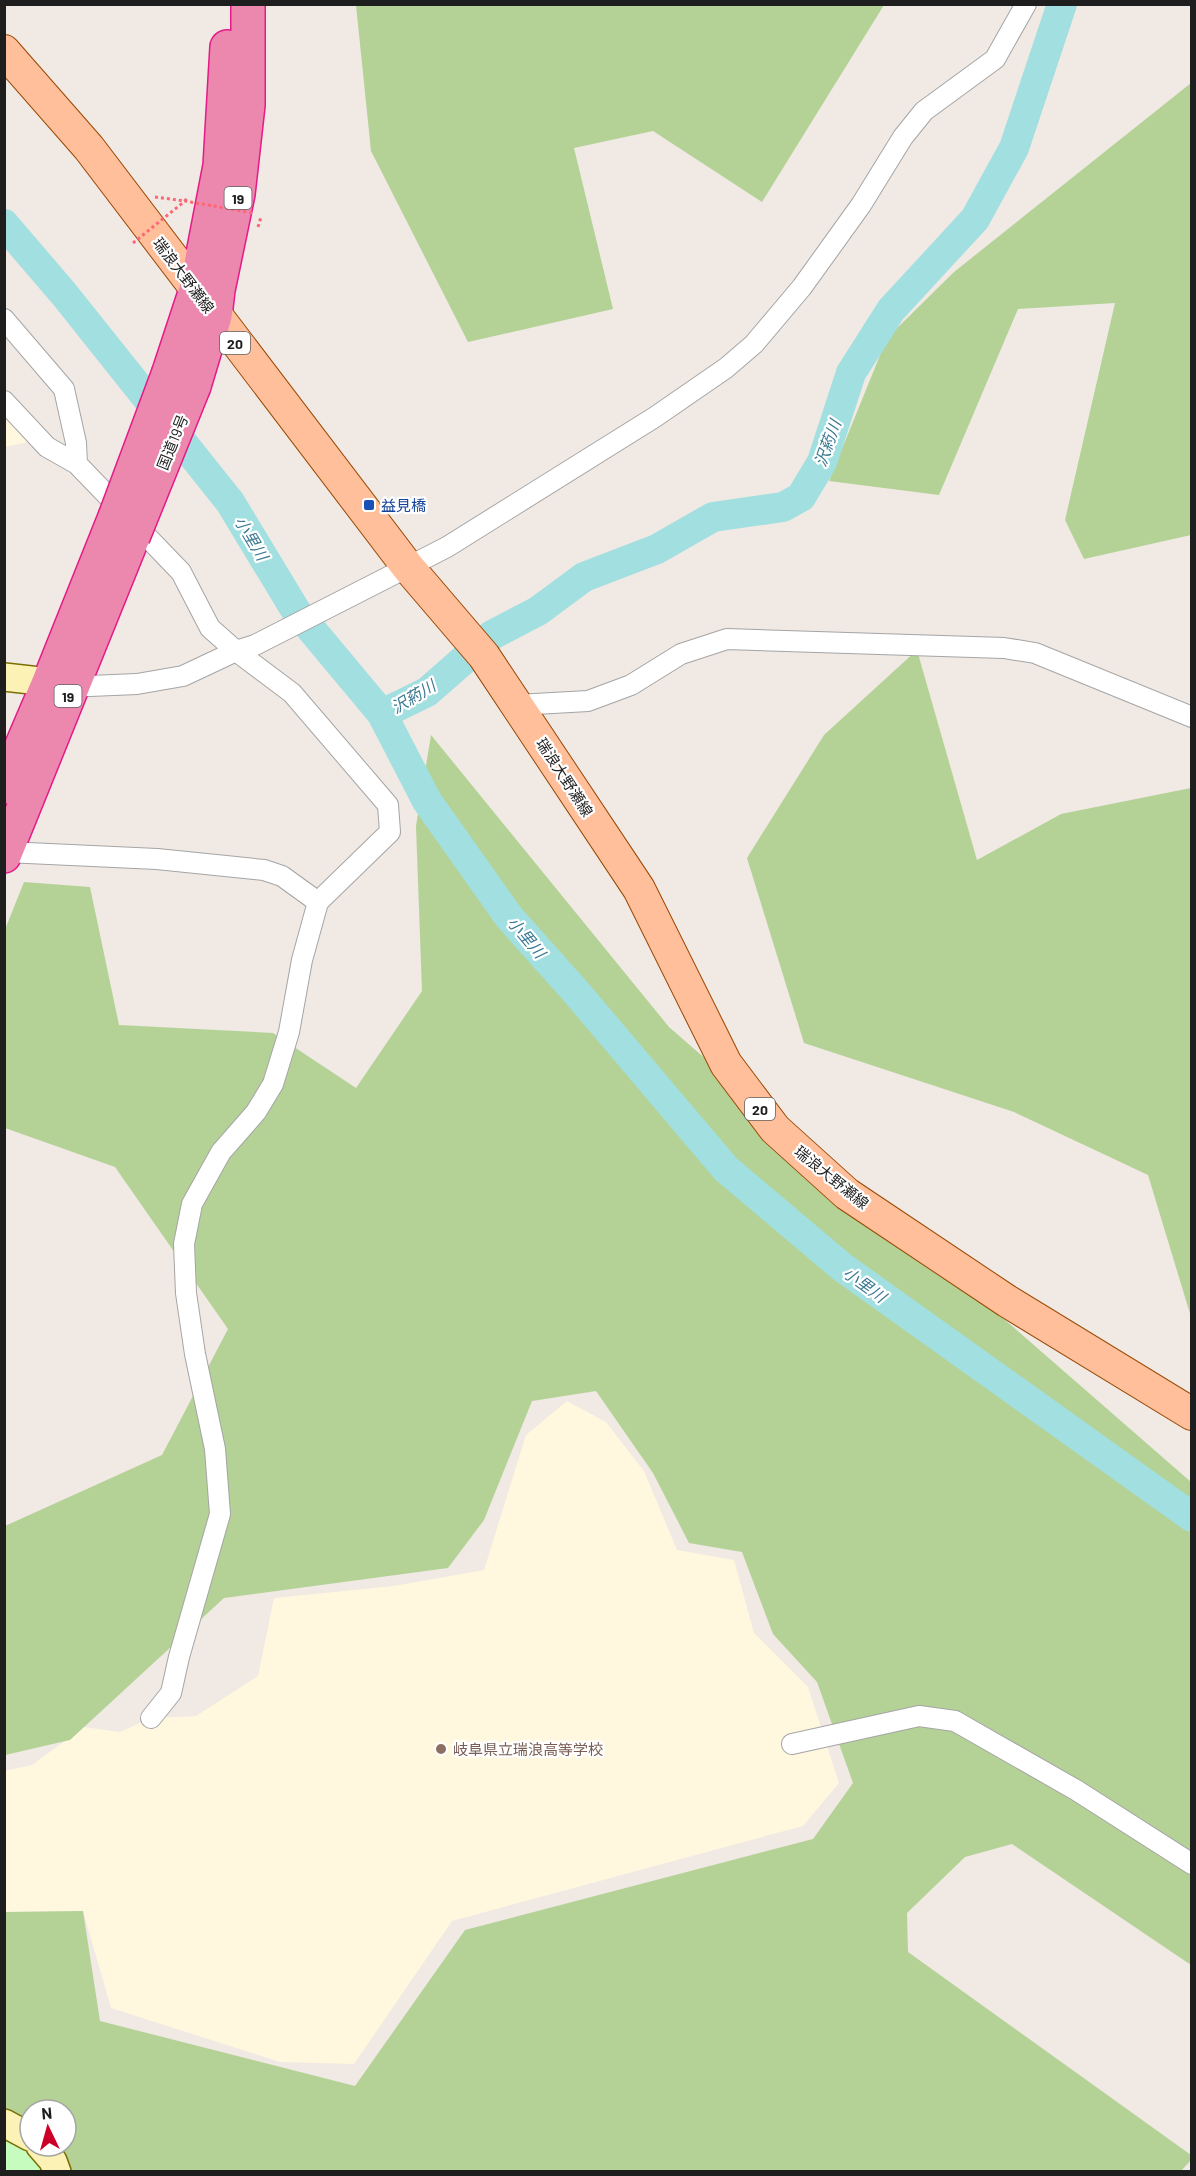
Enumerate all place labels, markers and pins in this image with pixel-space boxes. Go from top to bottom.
place label: 益見橋 [381,496,426,514]
marker: 益見橋 [362,498,376,512]
place label: 岐阜県立瑞浪高等学校 [453,1740,603,1758]
marker: 岐阜県立瑞浪高等学校 [434,1742,448,1756]

